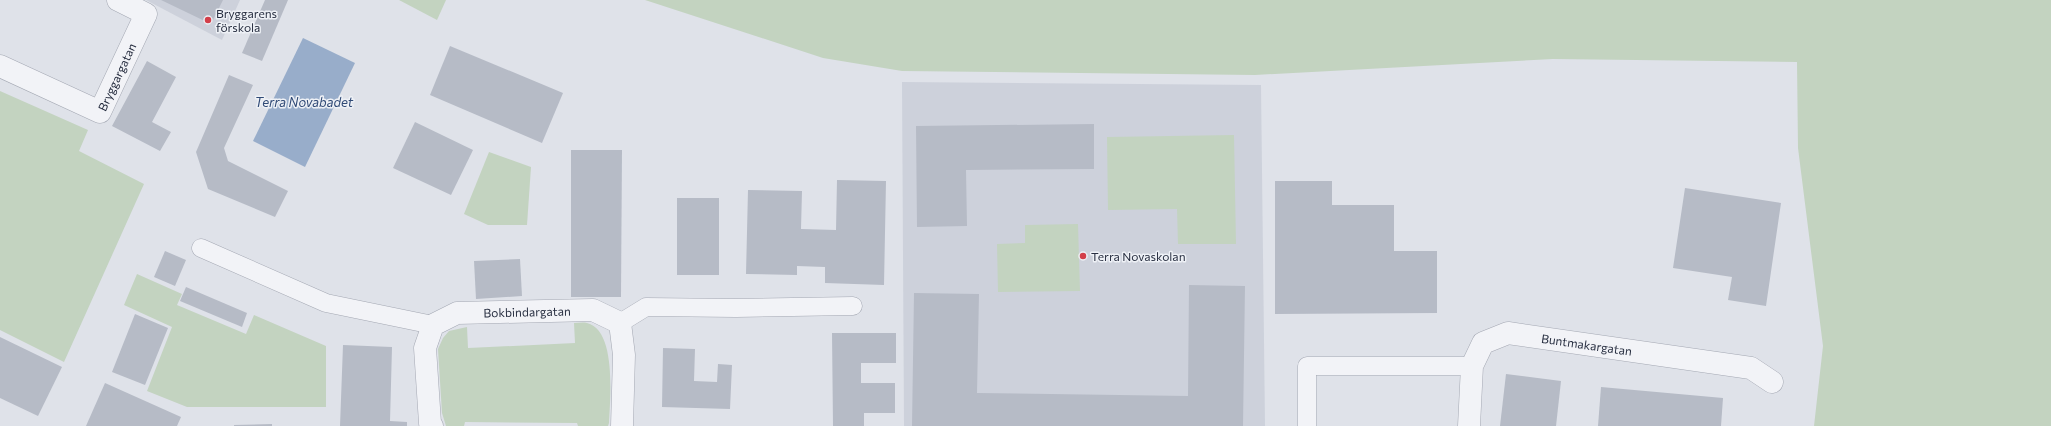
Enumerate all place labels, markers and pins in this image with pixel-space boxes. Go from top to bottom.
place label: Bryggarens förskola [216,6,277,34]
marker: Bryggarens förskola [203,15,213,25]
place label: Terra Novaskolan [1091,249,1186,263]
marker: Terra Novaskolan [1078,251,1088,261]

